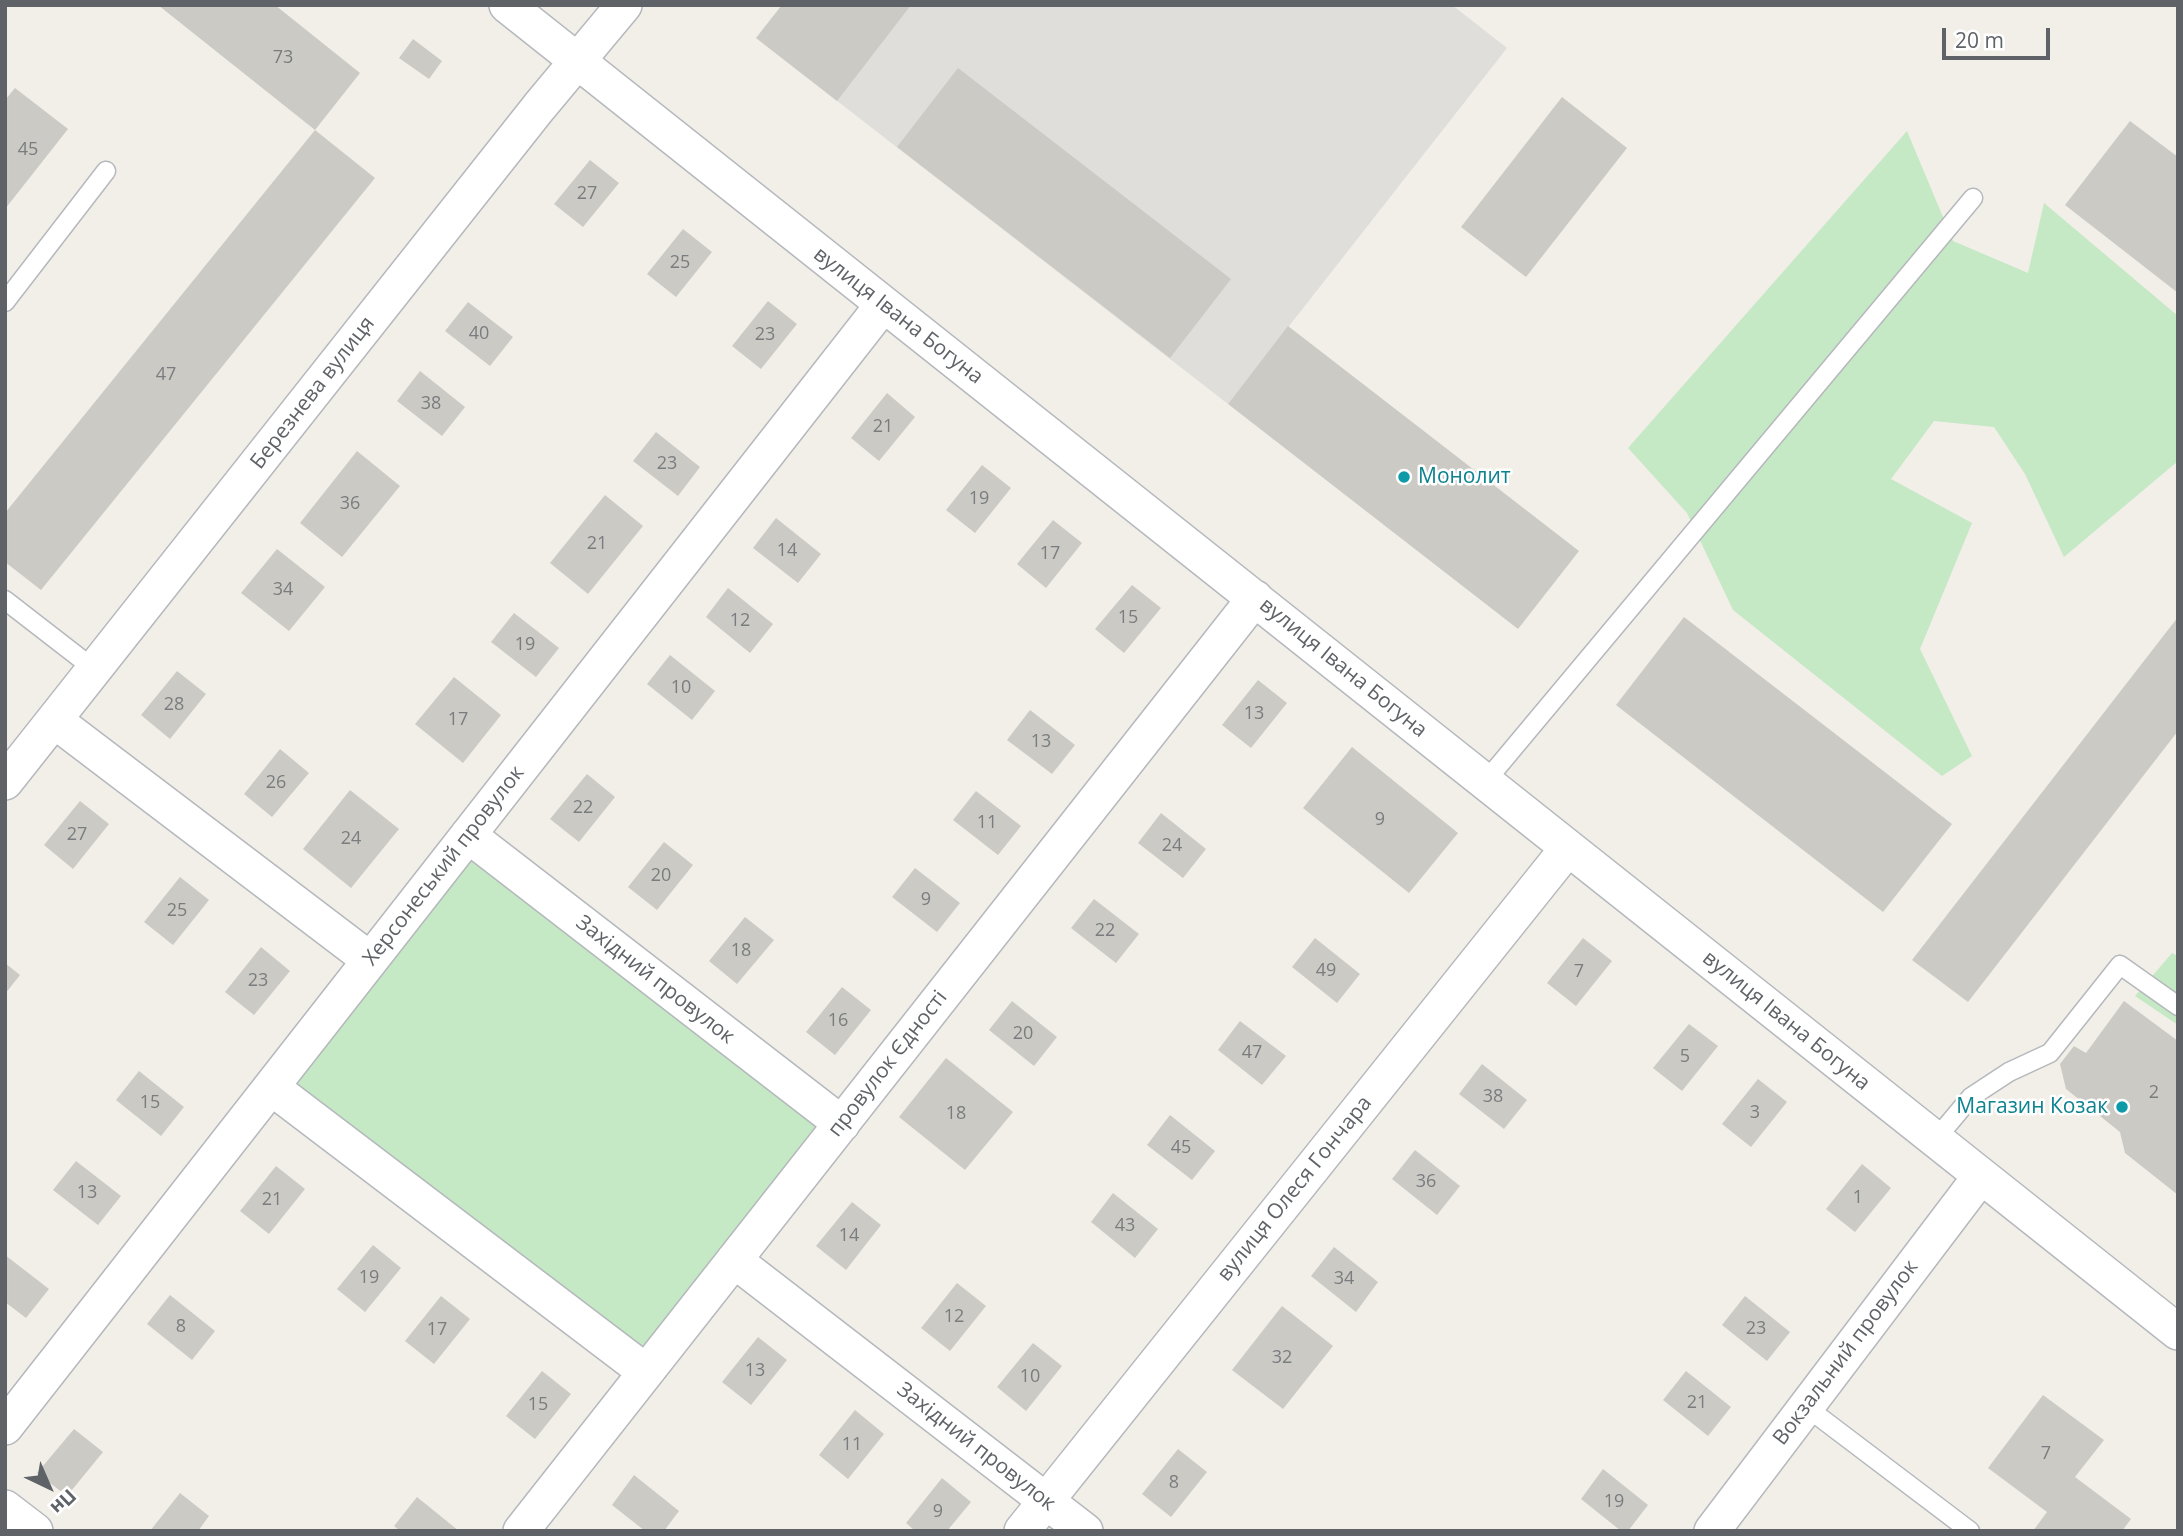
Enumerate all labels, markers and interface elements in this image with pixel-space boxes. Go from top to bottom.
scale bar [1945,14,2054,58]
text: 20 m [1955,26,2004,54]
house number: 73 [273,47,293,69]
house number: 45 [18,139,38,161]
house number: 27 [577,183,597,205]
street label: вулиця Івана Богуна [808,242,988,390]
house number: 25 [670,252,690,274]
street label: Березнева вулиця [246,312,380,474]
house number: 40 [469,323,489,345]
house number: 23 [755,324,775,346]
house number: 47 [156,364,176,386]
house number: 38 [421,393,441,415]
house number: 21 [873,416,893,438]
house number: 23 [657,453,677,475]
place label: Монолит [1418,464,1511,490]
marker: Монолит [1396,469,1412,485]
house number: 19 [969,488,989,510]
house number: 36 [340,493,360,515]
house number: 21 [587,533,607,555]
house number: 14 [777,540,797,562]
house number: 17 [1040,543,1060,565]
house number: 34 [273,579,293,601]
street label: вулиця Івана Богуна [1254,593,1432,743]
house number: 15 [1118,607,1138,629]
house number: 12 [730,610,750,632]
house number: 19 [515,634,535,656]
house number: 10 [671,677,691,699]
house number: 28 [164,694,184,716]
house number: 13 [1244,703,1264,725]
house number: 17 [448,709,468,731]
house number: 13 [1031,731,1051,753]
street label: Херсонеський провулок [358,761,530,971]
house number: 26 [266,772,286,794]
house number: 22 [573,797,593,819]
house number: 9 [1375,809,1385,831]
house number: 11 [977,812,997,834]
house number: 27 [67,824,87,846]
house number: 24 [341,828,361,850]
house number: 24 [1162,835,1182,857]
house number: 20 [651,865,671,887]
house number: 9 [921,889,931,911]
house number: 25 [167,900,187,922]
street label: Західний провулок [571,910,739,1050]
house number: 22 [1095,920,1115,942]
house number: 18 [731,940,751,962]
street label: вулиця Івана Богуна [1697,946,1875,1096]
house number: 49 [1316,960,1336,982]
house number: 7 [1574,961,1584,983]
house number: 23 [248,970,268,992]
street label: провулок Єдності [823,986,953,1142]
house number: 16 [828,1010,848,1032]
house number: 20 [1013,1023,1033,1045]
house number: 47 [1242,1042,1262,1064]
house number: 5 [1680,1046,1690,1068]
house number: 2 [2149,1082,2159,1104]
house number: 38 [1483,1086,1503,1108]
street label: вулиця Олеся Гончара [1212,1091,1378,1287]
house number: 15 [140,1092,160,1114]
place label: Магазин Козак [1956,1094,2108,1120]
marker: Магазин Козак [2114,1099,2130,1115]
house number: 3 [1750,1102,1760,1124]
house number: 18 [946,1103,966,1125]
house number: 45 [1171,1137,1191,1159]
house number: 36 [1416,1171,1436,1193]
house number: 13 [77,1182,97,1204]
house number: 1 [1853,1187,1863,1209]
house number: 21 [262,1189,282,1211]
house number: 43 [1115,1215,1135,1237]
house number: 14 [839,1225,859,1247]
street label: Вокзальний провулок [1768,1255,1924,1451]
house number: 19 [359,1267,379,1289]
house number: 34 [1334,1268,1354,1290]
house number: 12 [944,1306,964,1328]
house number: 8 [176,1316,186,1338]
house number: 23 [1746,1318,1766,1340]
house number: 17 [427,1319,447,1341]
house number: 32 [1272,1347,1292,1369]
house number: 13 [745,1360,765,1382]
house number: 10 [1020,1366,1040,1388]
street label: Західний провулок [892,1377,1060,1517]
house number: 21 [1687,1392,1707,1414]
house number: 15 [528,1394,548,1416]
house number: 11 [842,1434,862,1456]
house number: 7 [2041,1443,2051,1465]
north arrow [14,1452,84,1522]
house number: 8 [1169,1472,1179,1494]
text: Пн [45,1483,82,1521]
house number: 19 [1604,1491,1624,1513]
house number: 9 [933,1501,943,1523]

